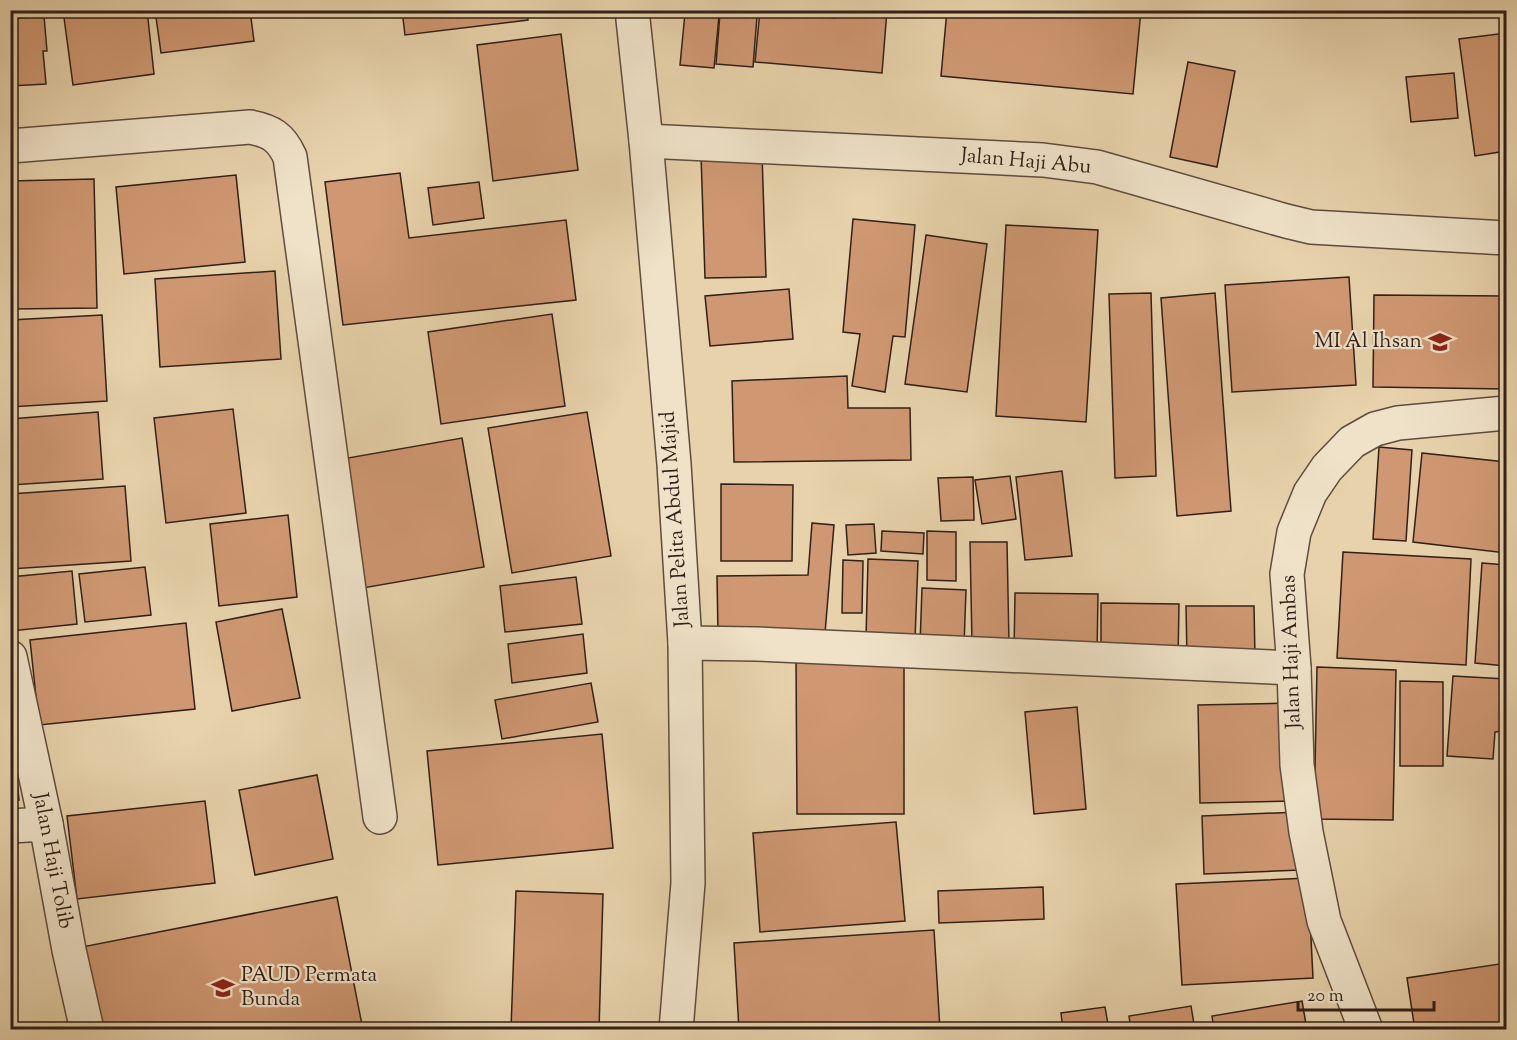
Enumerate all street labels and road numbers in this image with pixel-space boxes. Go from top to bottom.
street label: Jalan Haji Abu [958,141,1093,183]
street label: Jalan Pelita Abdul Majid [653,410,699,629]
street label: Jalan Haji Ambas [1274,574,1310,731]
street label: Jalan Haji Tolib [24,789,80,932]

